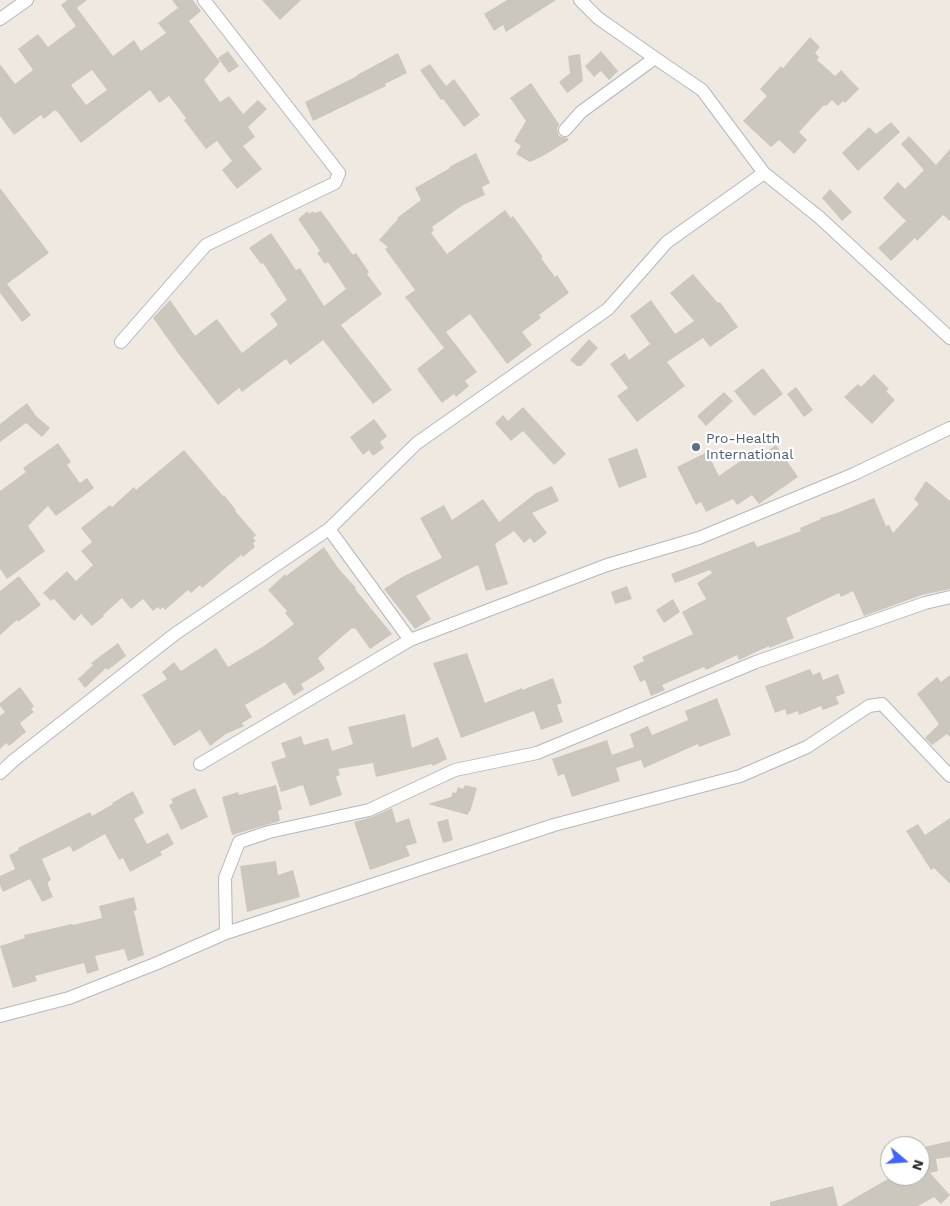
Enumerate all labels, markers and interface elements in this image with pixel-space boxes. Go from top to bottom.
place label: Pro-Health International [706,431,793,464]
marker: Pro-Health International [690,441,702,453]
north arrow [880,1136,930,1186]
text: N [909,1158,928,1173]

